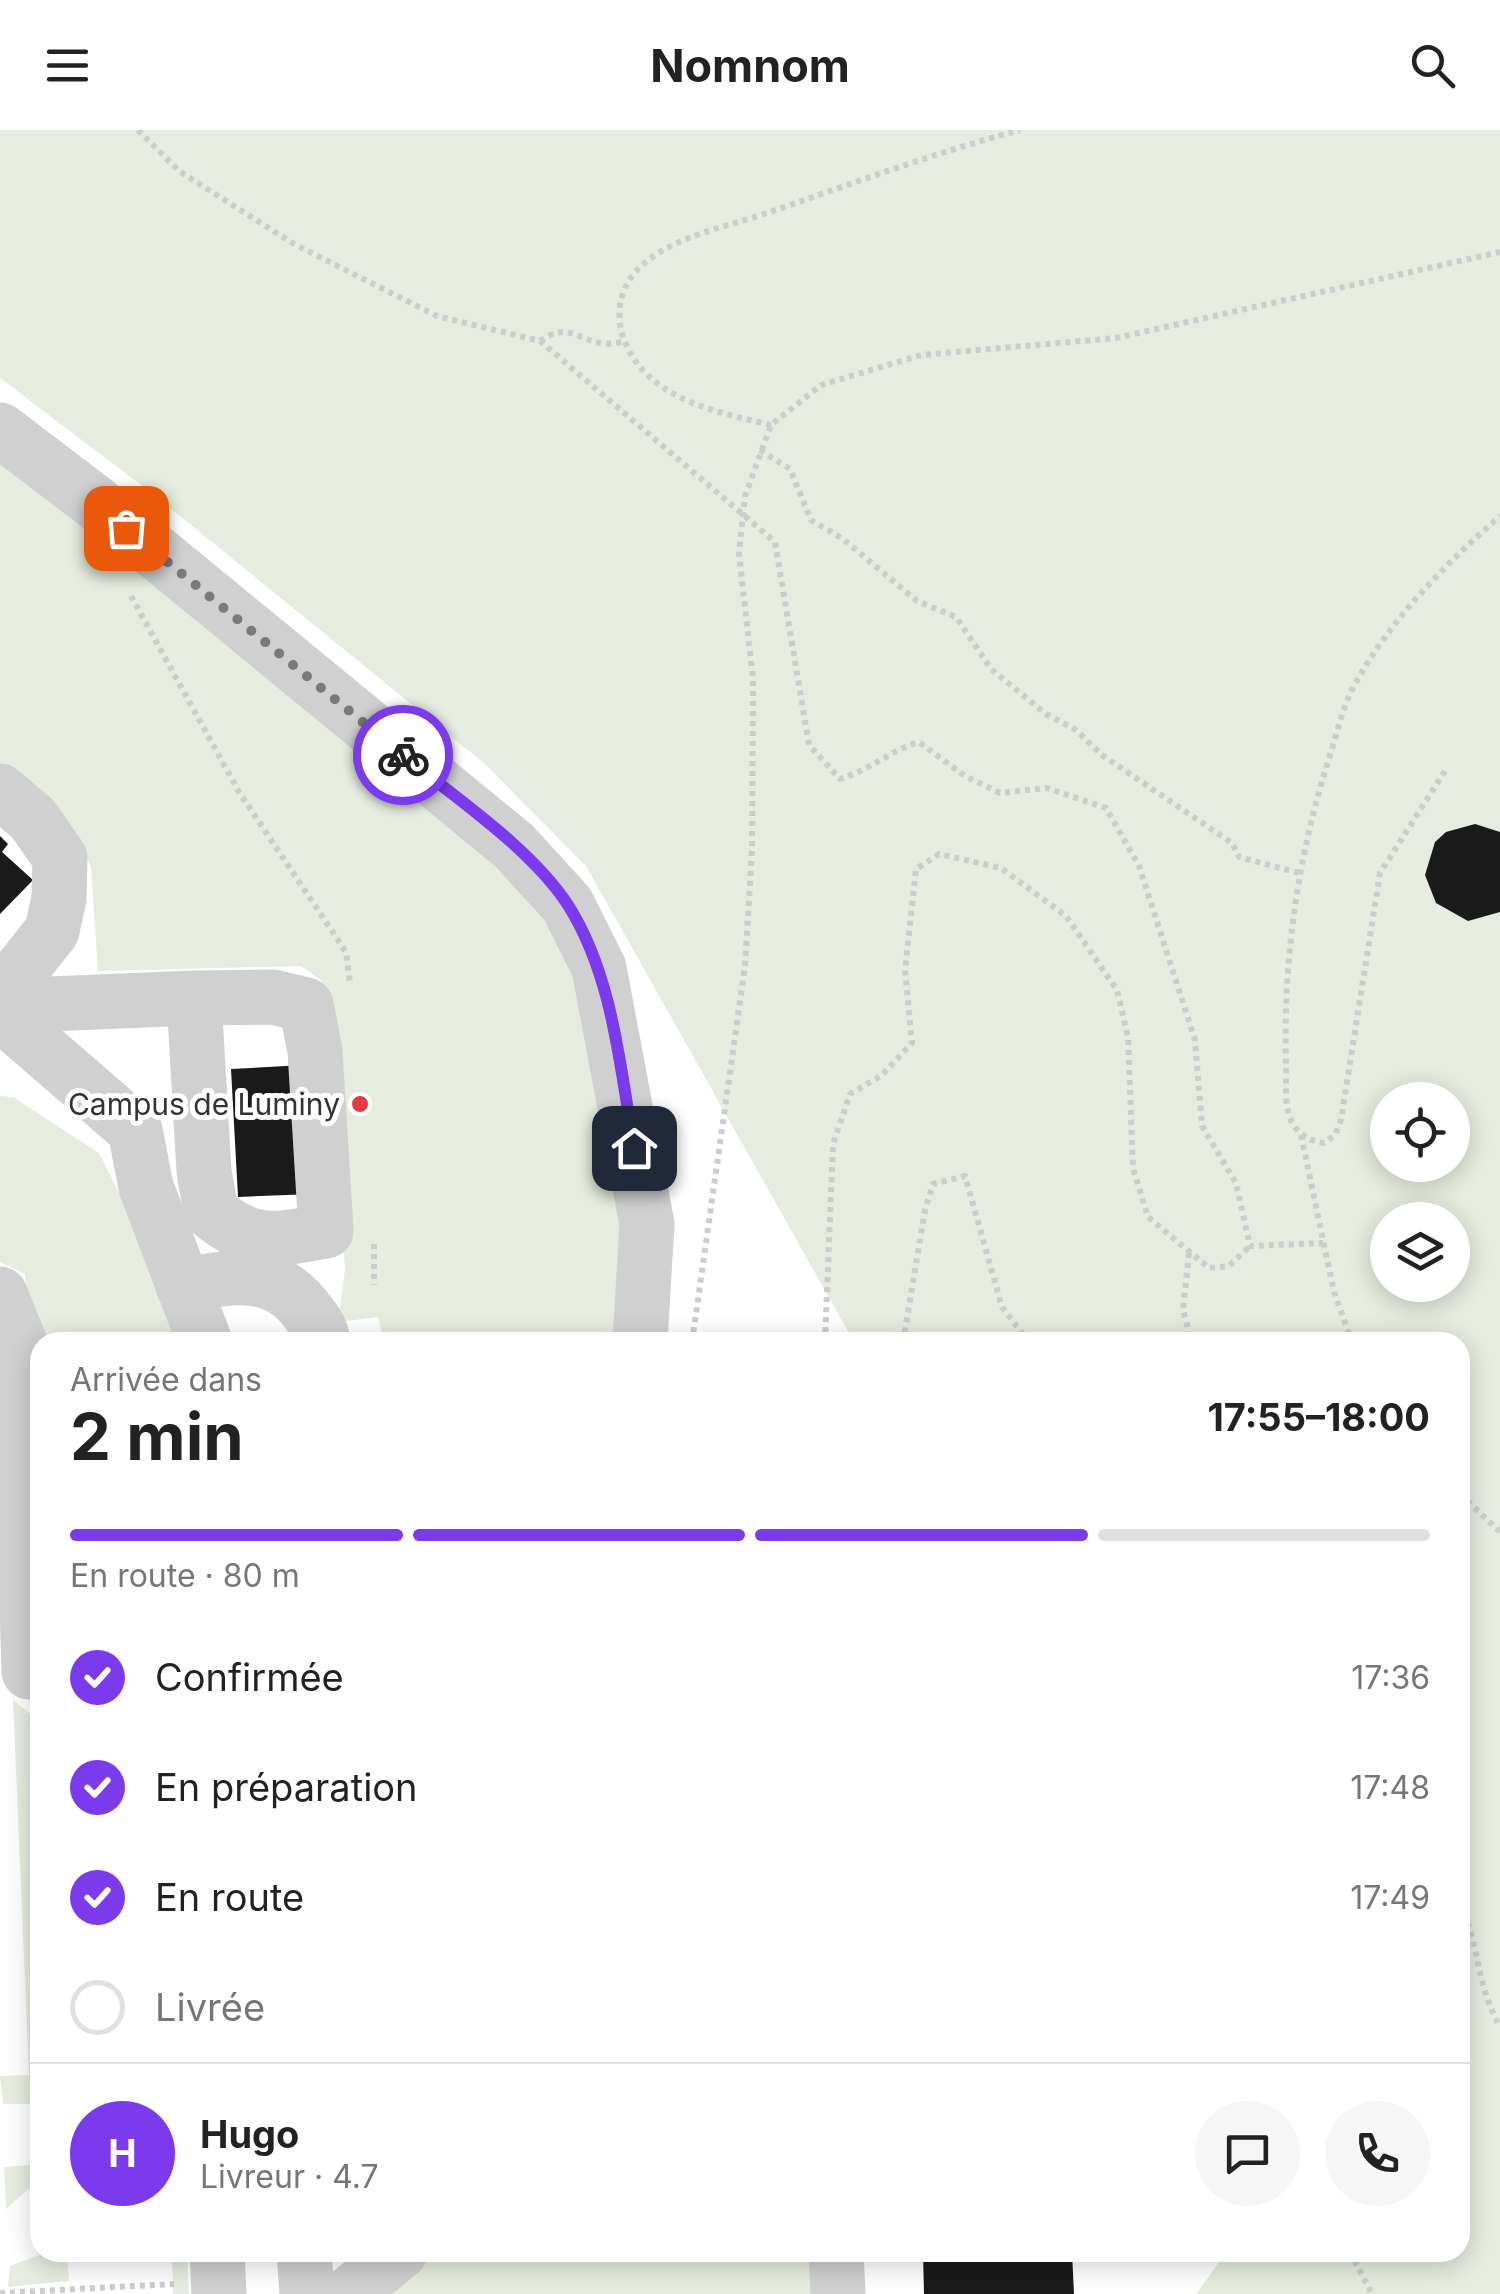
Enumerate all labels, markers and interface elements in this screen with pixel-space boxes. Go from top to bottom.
icon: menu [40,38,95,93]
text: Nomnom [650,38,850,93]
icon: search [1405,38,1460,93]
pin [84,486,169,571]
icon: bag [99,501,154,556]
courier [353,705,453,805]
icon: bike [376,728,431,783]
map controls [1370,1082,1470,1302]
button: locate [1370,1082,1470,1182]
place label: Campus de Luminy [68,1086,340,1122]
marker: Campus de Luminy [349,1093,371,1115]
pin [592,1106,677,1191]
icon: home [607,1121,662,1176]
button: layers [1370,1202,1470,1302]
text: Arrivée dans [70,1360,262,1399]
text: 17:55–18:00 [1207,1394,1430,1440]
text: 2 min [70,1397,244,1476]
text: En route · 80 m [70,1556,300,1595]
icon: check [70,1650,125,1705]
text: Confirmée [155,1654,344,1700]
text: 17:36 [1351,1658,1430,1697]
icon: check [70,1760,125,1815]
text: En préparation [155,1764,418,1810]
text: 17:48 [1350,1768,1430,1807]
icon: check [70,1870,125,1925]
text: En route [155,1874,304,1920]
text: 17:49 [1350,1878,1430,1917]
text: Livrée [155,1984,265,2030]
button: chat [1195,2101,1300,2206]
button: phone [1325,2101,1430,2206]
text: Hugo [200,2111,299,2157]
text: H [108,2130,137,2176]
text: Livreur · 4.7 [200,2157,379,2196]

